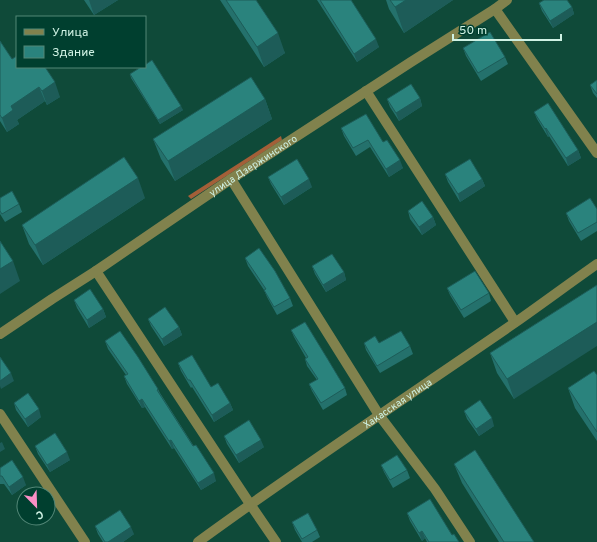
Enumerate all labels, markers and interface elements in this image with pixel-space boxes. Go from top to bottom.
legend [16,16,146,68]
scale bar [453,16,561,42]
text: 50 m [459,23,487,39]
text: Улица [52,25,88,41]
text: Здание [52,45,95,61]
street label: улица Дзержинского [207,133,300,200]
street label: Хакасская улица [361,376,435,432]
north arrow [16,486,56,526]
text: С [34,506,45,522]

